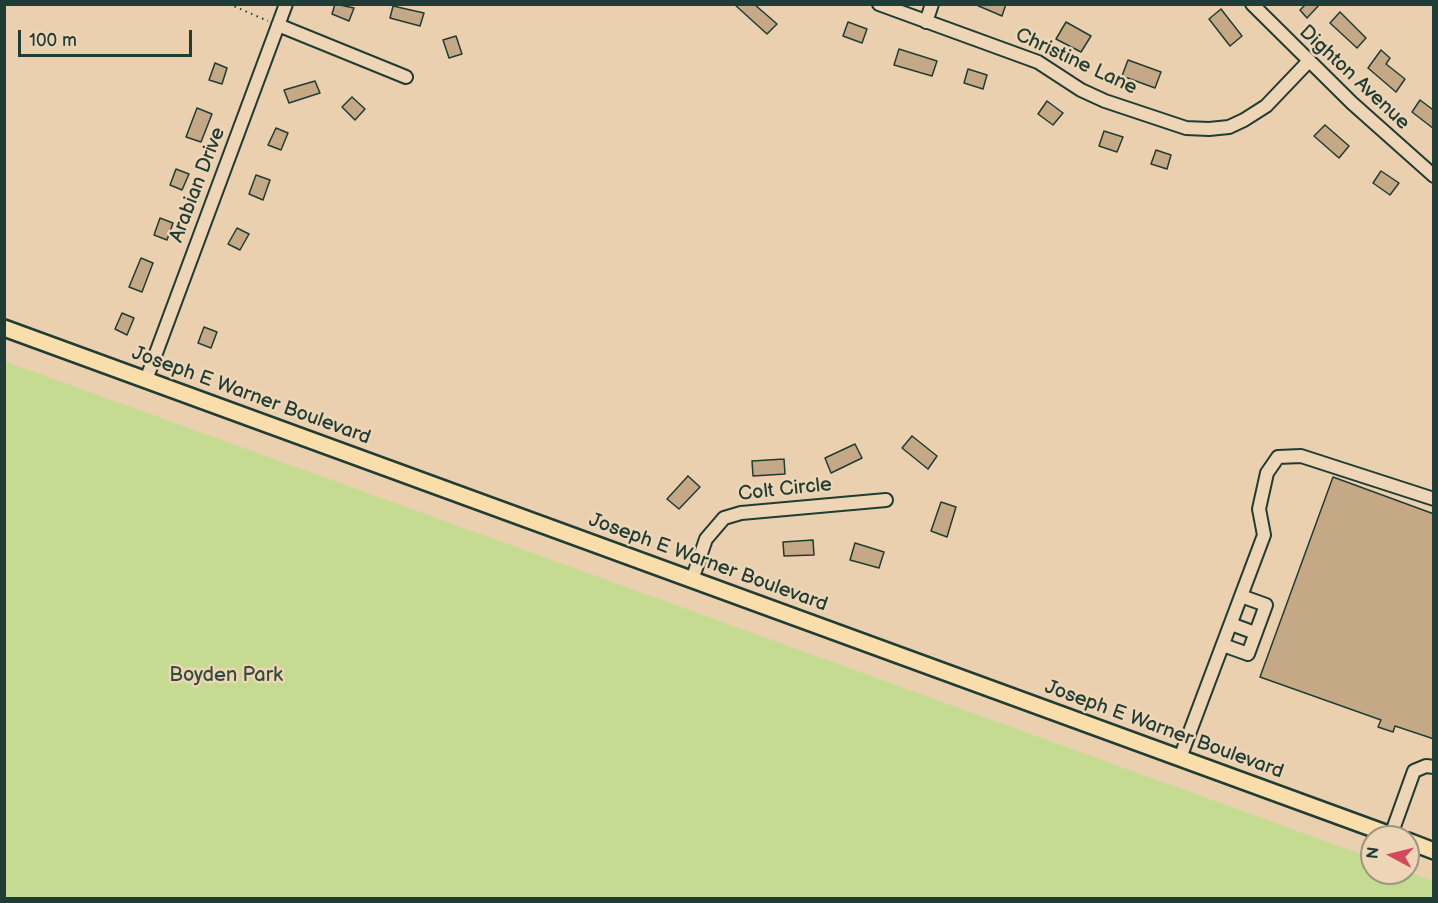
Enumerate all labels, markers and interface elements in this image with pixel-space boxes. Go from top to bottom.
scale bar [21,18,195,56]
street label: Dighton Avenue [1294,21,1414,135]
street label: Christine Lane [1011,23,1141,101]
text: 100 m [29,30,77,51]
street label: Arabian Drive [165,124,231,246]
street label: Joseph E Warner Boulevard [128,342,374,450]
street label: Colt Circle [737,473,833,507]
street label: Joseph E Warner Boulevard [585,509,831,617]
park label: Boyden Park [169,664,283,688]
street label: Joseph E Warner Boulevard [1041,676,1287,784]
north arrow [1360,825,1420,885]
text: N [1363,846,1384,860]

